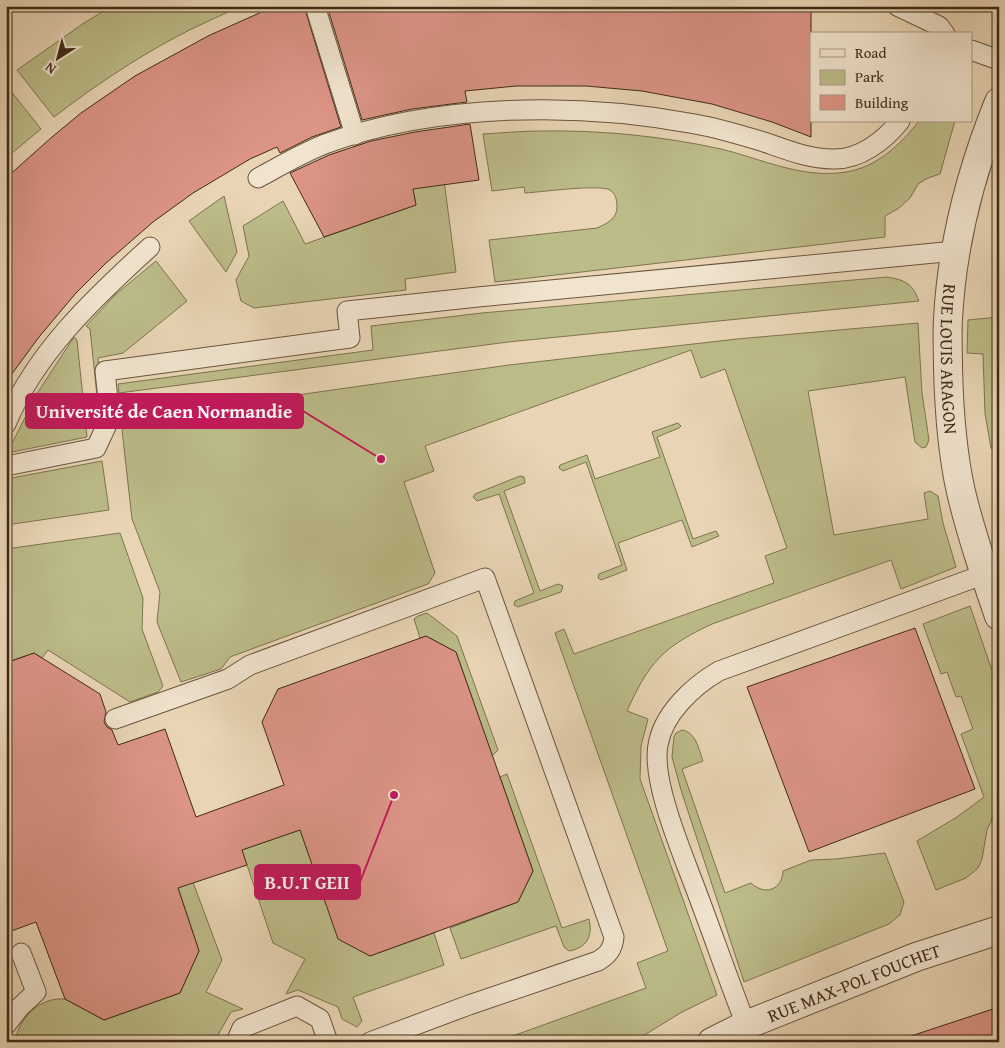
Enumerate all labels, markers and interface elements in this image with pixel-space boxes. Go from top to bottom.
north arrow [32,32,82,82]
legend [810,32,972,122]
text: Road [855,42,886,63]
text: N [40,57,60,79]
text: Park [855,66,884,87]
text: Building [855,92,909,113]
street label: RUE LOUIS ARAGON [934,283,965,436]
callout: Université de Caen Normandie [26,394,303,428]
text: Université de Caen Normandie [36,397,292,425]
callout: B.U.T GEII [255,865,360,899]
text: B.U.T GEII [264,868,350,896]
street label: RUE MAX-POL FOUCHET [763,936,944,1029]

